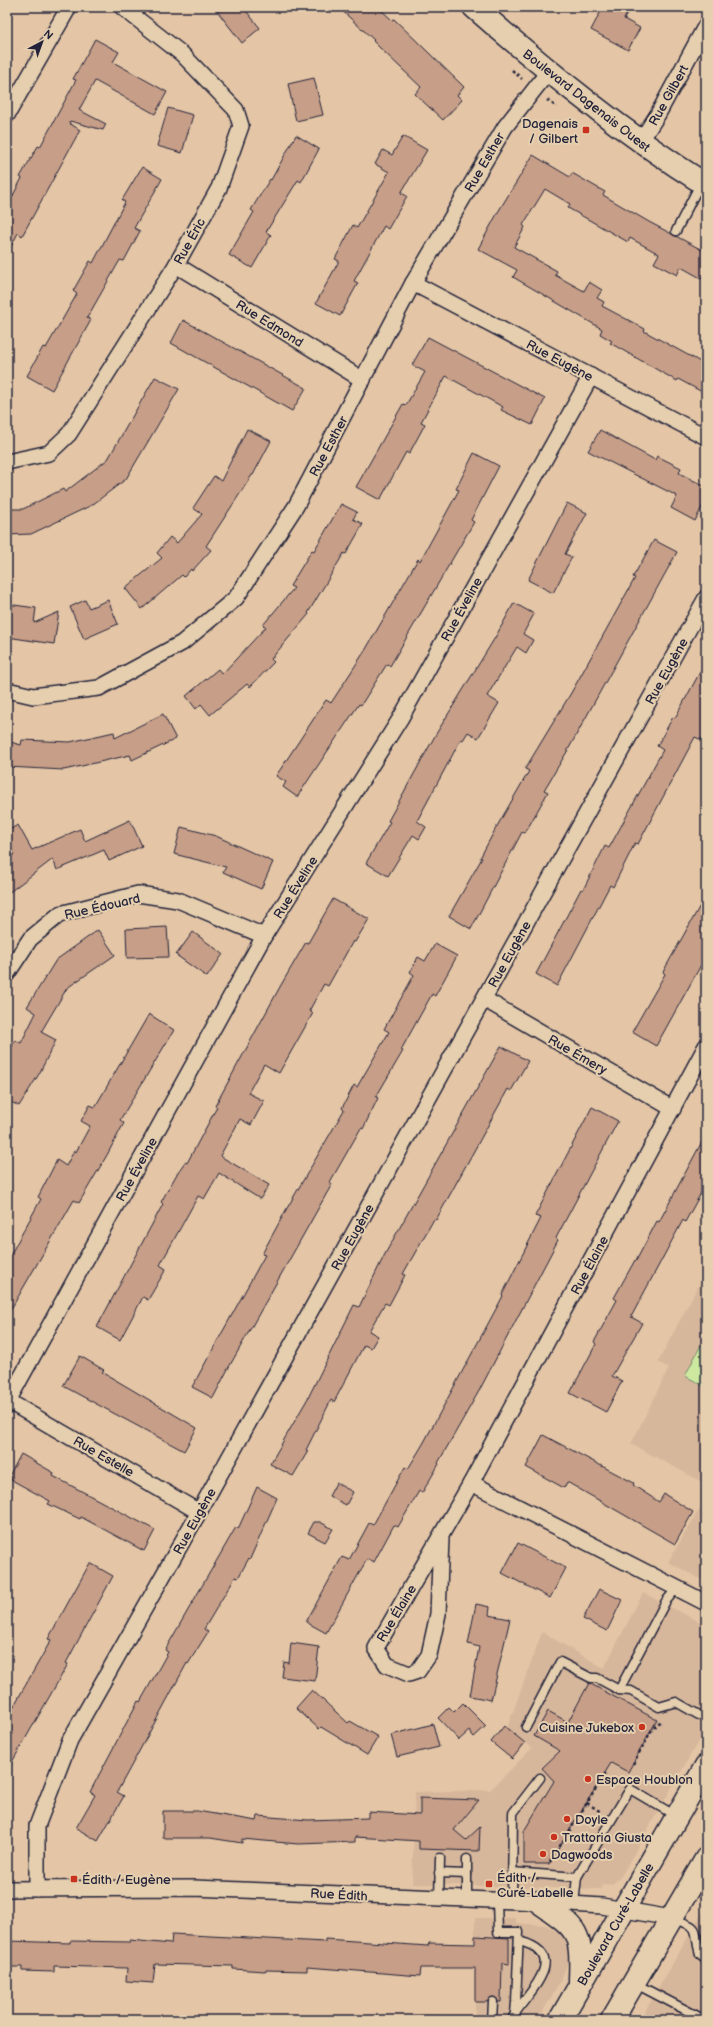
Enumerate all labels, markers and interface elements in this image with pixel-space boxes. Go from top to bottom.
north arrow [22,22,62,62]
text: N [41,27,56,42]
street label: Boulevard Dagenais Ouest [519,46,653,156]
street label: Rue Gilbert [646,62,692,129]
place label: Dagenais / Gilbert [522,116,579,147]
marker: Dagenais / Gilbert [581,125,591,135]
street label: Rue Esther [461,130,509,195]
street label: Rue Éric [171,215,209,268]
street label: Rue Edmond [233,297,306,351]
street label: Rue Eugène [523,337,596,385]
street label: Rue Esther [306,413,352,479]
street label: Rue Éveline [438,574,486,644]
street label: Rue Eugène [642,635,692,708]
street label: Rue Éveline [270,853,322,922]
street label: Rue Édouard [63,890,142,923]
street label: Rue Eugène [485,918,535,991]
street label: Rue Émery [545,1032,610,1078]
street label: Rue Éveline [113,1134,161,1204]
street label: Rue Eugène [328,1201,378,1274]
street label: Rue Élaine [568,1233,612,1298]
street label: Rue Estelle [70,1433,137,1481]
street label: Rue Eugène [170,1485,220,1558]
street label: Rue Élaine [373,1582,420,1645]
place label: Cuisine Jukebox [539,1720,634,1736]
marker: Cuisine Jukebox [637,1722,647,1732]
place label: Espace Houblon [596,1772,693,1788]
marker: Espace Houblon [583,1774,593,1784]
place label: Doyle [575,1812,608,1828]
marker: Doyle [562,1814,572,1824]
place label: Trattoria Giusta [562,1830,652,1846]
marker: Trattoria Giusta [549,1832,559,1842]
place label: Dagwoods [551,1847,613,1863]
marker: Dagwoods [538,1849,548,1859]
street label: Boulevard Curé-Labelle [574,1860,658,1989]
place label: Édith / Curé-Labelle [497,1870,574,1901]
place label: Édith / Eugène [82,1872,171,1888]
marker: Édith / Eugène [69,1874,79,1884]
marker: Édith / Curé-Labelle [484,1879,494,1889]
street label: Rue Édith [310,1886,368,1904]

